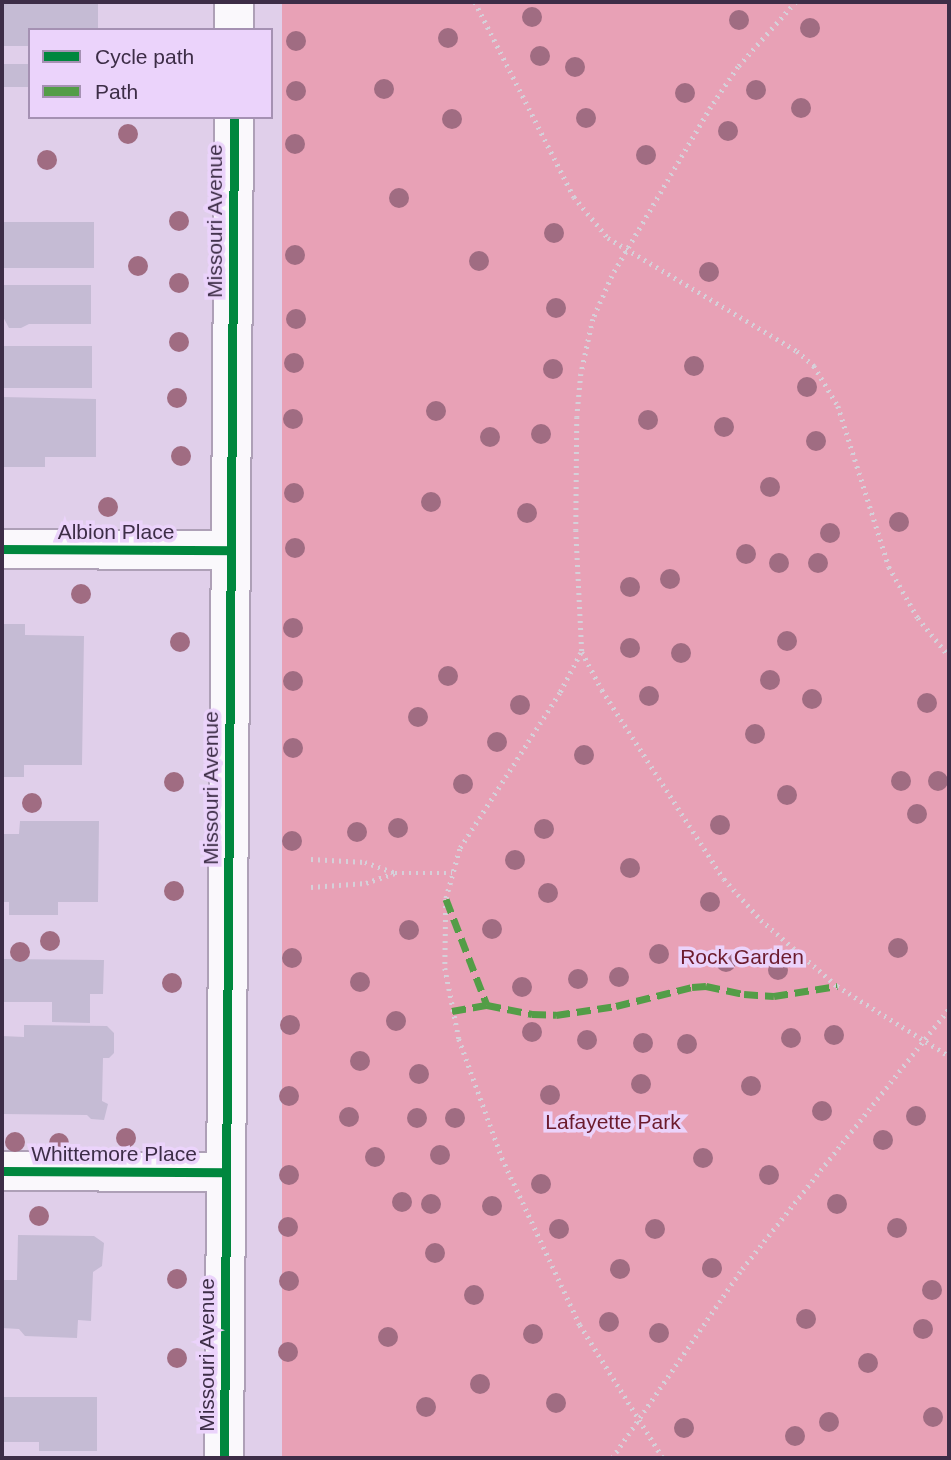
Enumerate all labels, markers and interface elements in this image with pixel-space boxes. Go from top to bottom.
legend [28,28,273,119]
text: Cycle path [95,45,194,68]
text: Path [95,80,138,103]
street label: Missouri Avenue [202,144,228,298]
street label: Albion Place [58,519,174,545]
street label: Missouri Avenue [198,711,224,865]
park label: Rock Garden [680,944,804,970]
park label: Lafayette Park [545,1109,681,1135]
street label: Whittemore Place [31,1141,197,1167]
street label: Missouri Avenue [194,1278,220,1432]

